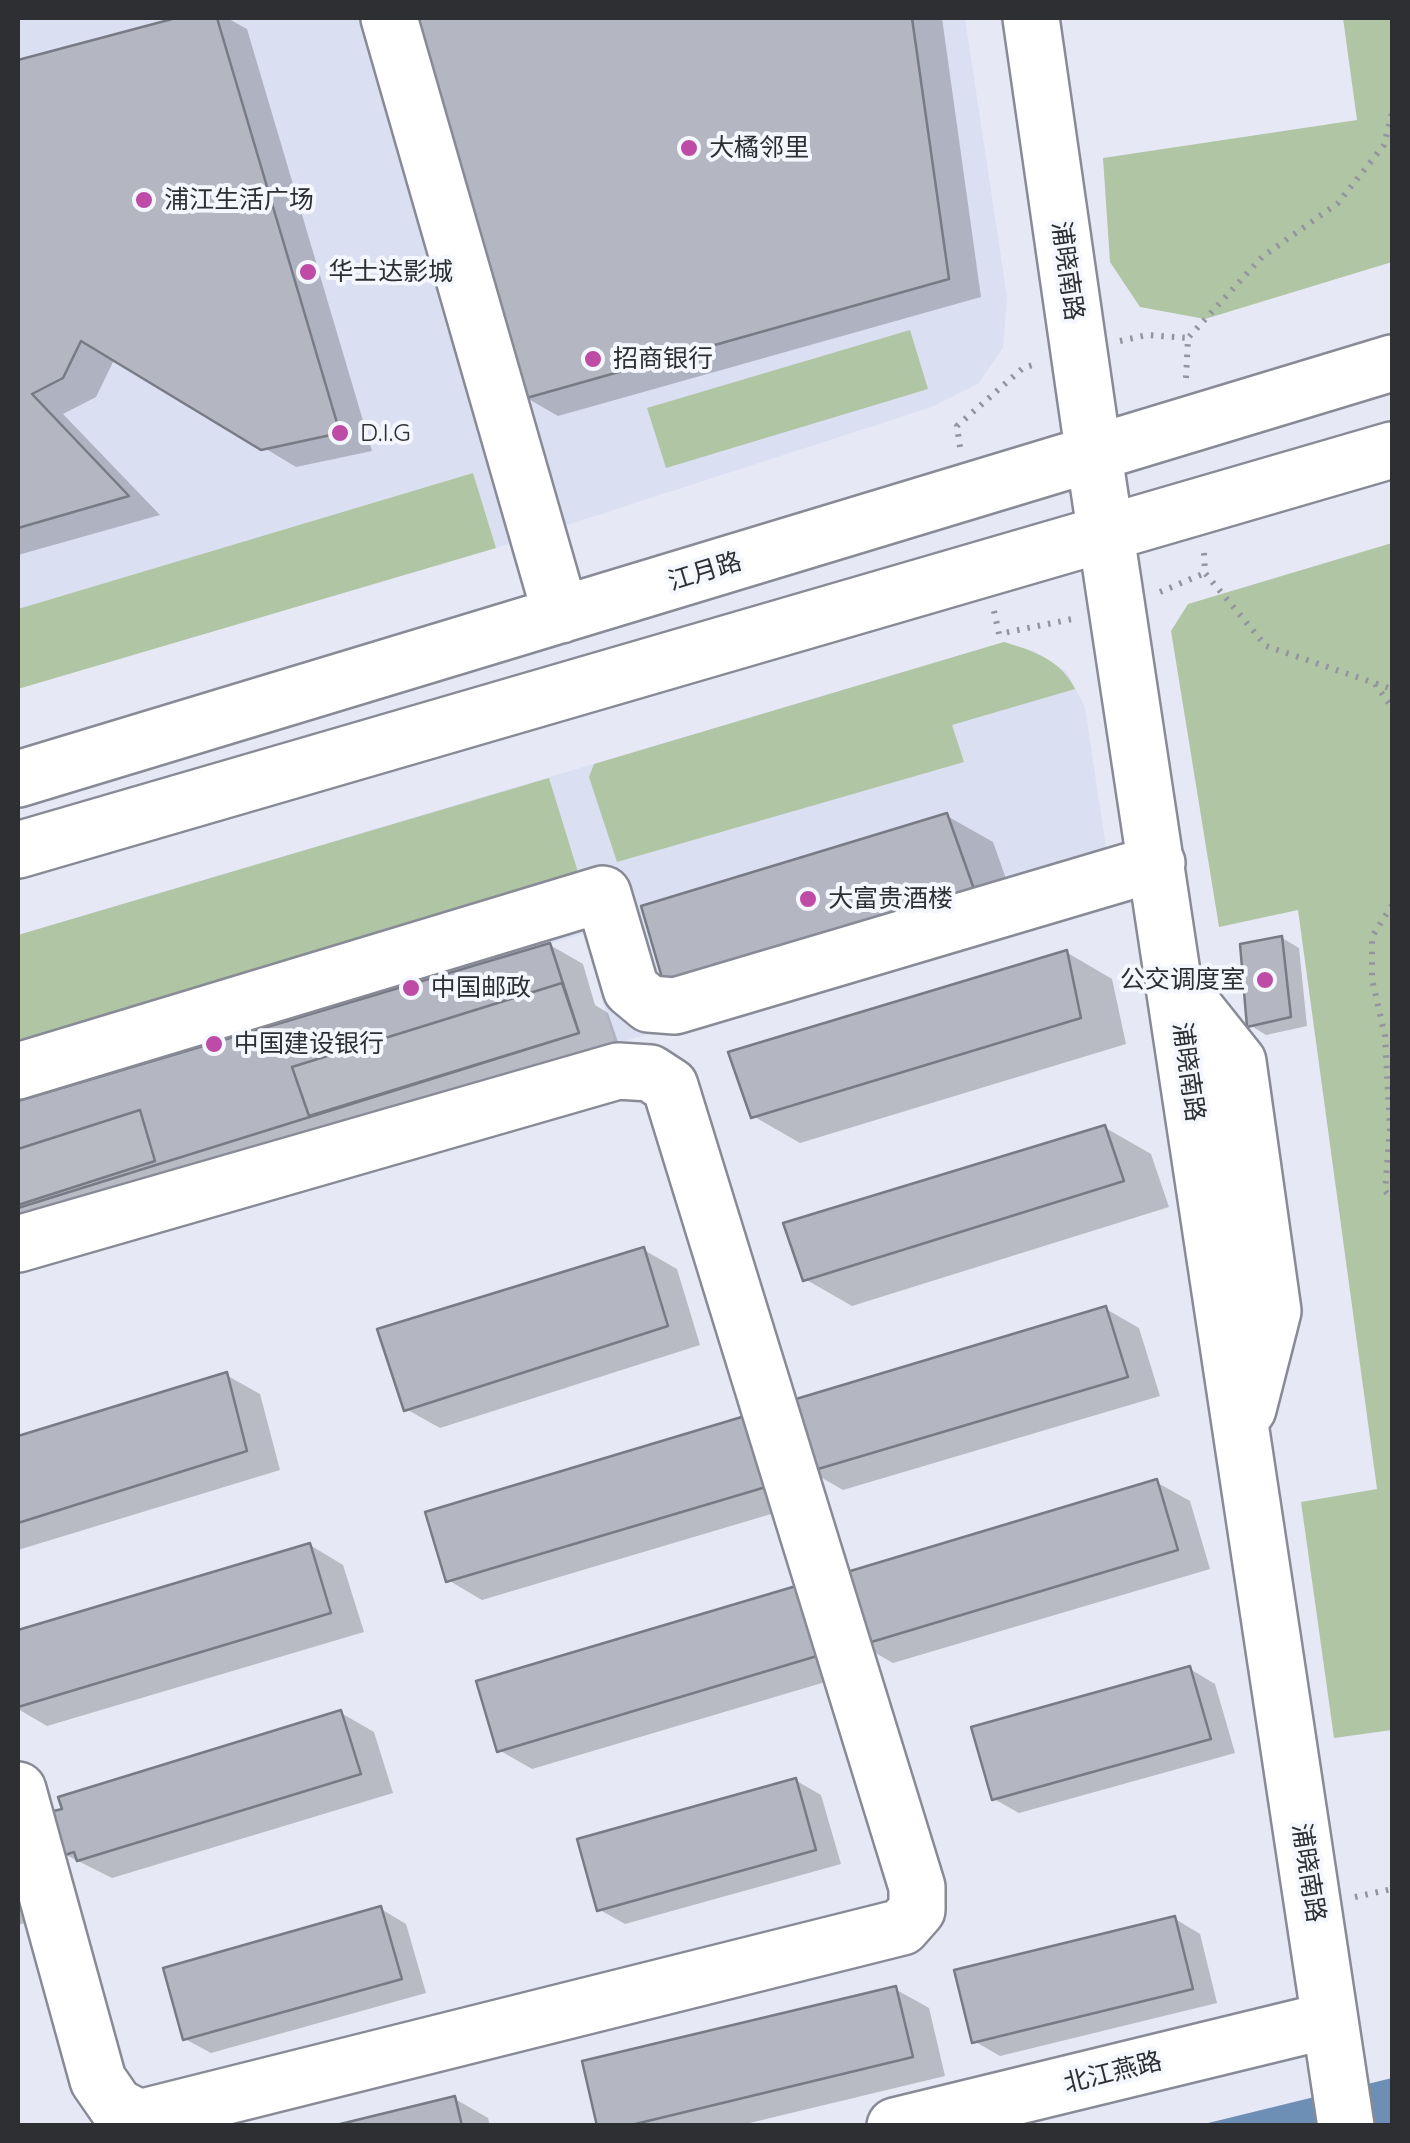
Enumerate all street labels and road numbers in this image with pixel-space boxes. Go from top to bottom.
street label: 浦晓南路 [1045,219,1089,323]
street label: 江月路 [665,547,745,597]
street label: 浦晓南路 [1166,1020,1210,1124]
street label: 浦晓南路 [1285,1821,1331,1925]
street label: 北江燕路 [1061,2046,1165,2100]

